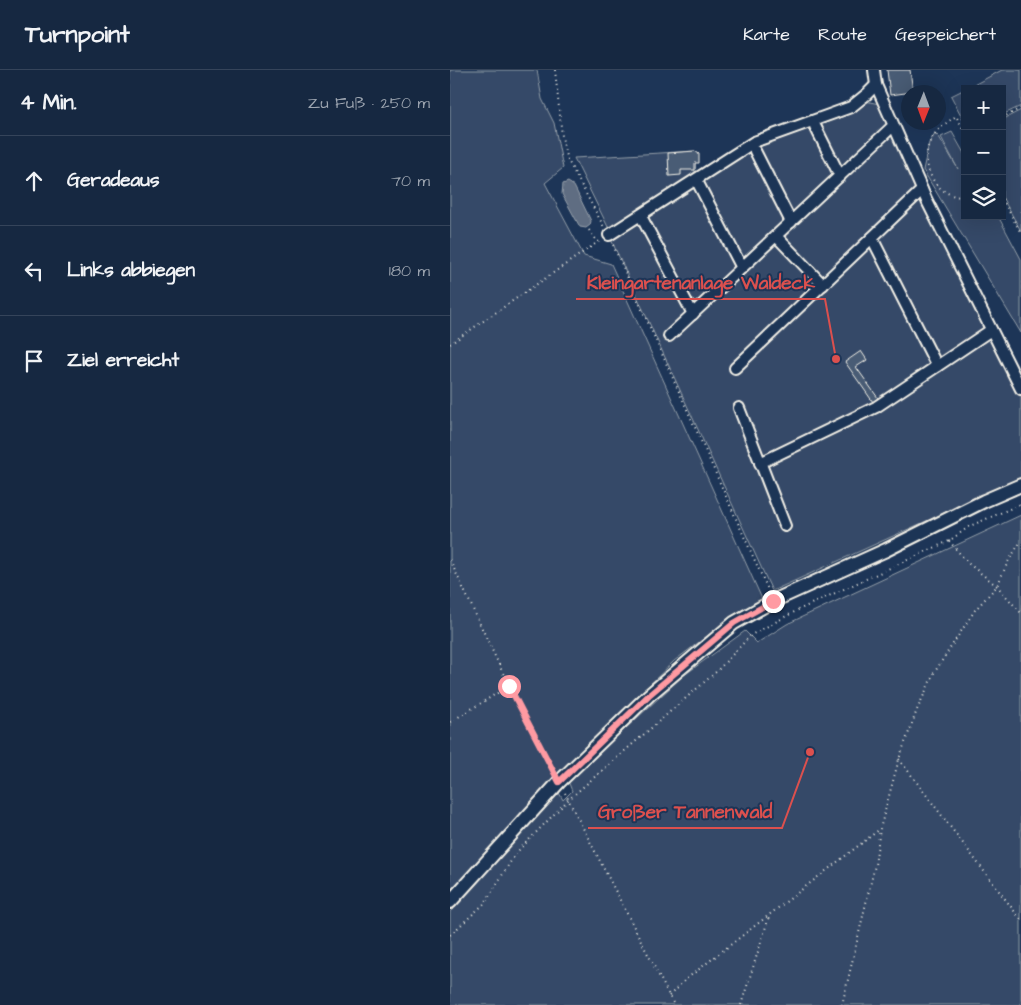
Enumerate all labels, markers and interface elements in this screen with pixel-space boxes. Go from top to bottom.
text: Turnpoint [25,18,130,52]
text: Karte [743,22,790,47]
text: Route [818,22,867,47]
text: Gespeichert [895,22,996,47]
north arrow [901,85,946,130]
map controls [961,85,1006,220]
button: + [961,85,1006,130]
text: 4 Min. [20,88,77,117]
text: Zu Fuß · 250 m [308,92,430,114]
button: − [961,130,1006,175]
icon: ahead [20,167,48,195]
text: Geradeaus [67,167,159,194]
text: 70 m [391,170,430,192]
button: layers [961,175,1006,220]
icon: left [20,257,48,285]
text: Links abbiegen [67,257,195,284]
text: 180 m [389,260,430,282]
callout: Kleingartenanlage Waldeck [576,265,825,299]
text: Kleingartenanlage Waldeck [587,270,815,298]
icon: arrive [20,347,48,375]
text: Ziel erreicht [67,347,179,374]
route end [762,590,785,613]
route start [498,675,521,698]
callout: Großer Tannenwald [588,794,782,828]
text: Großer Tannenwald [598,799,772,826]

